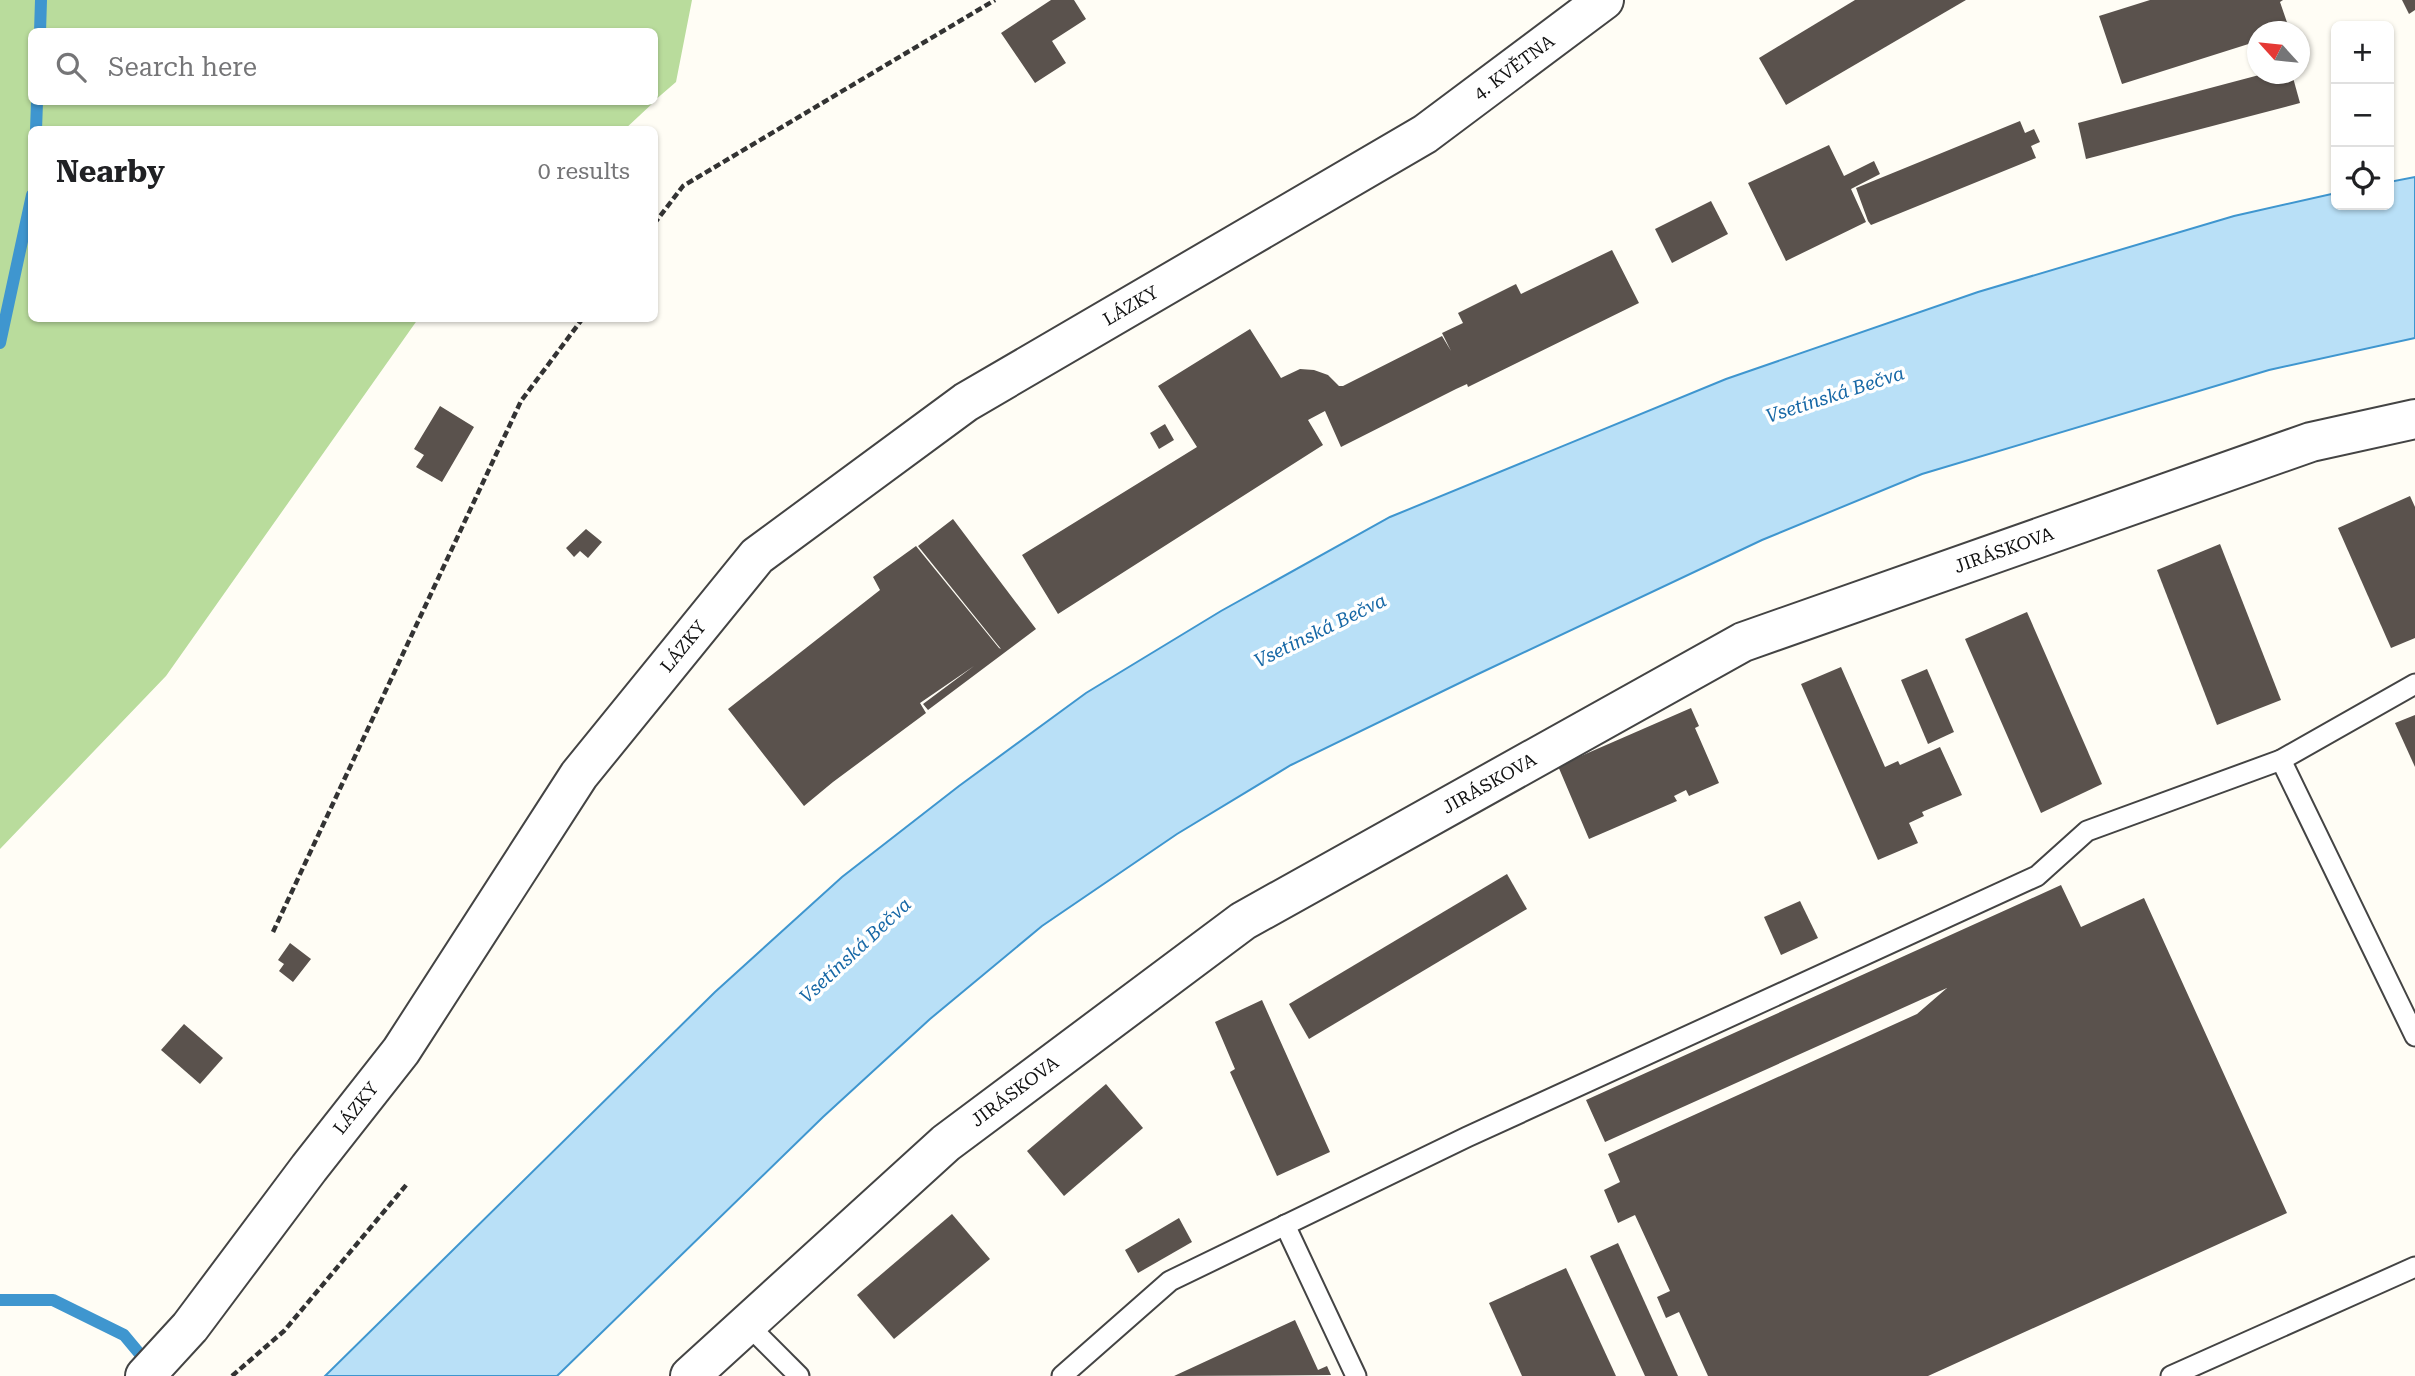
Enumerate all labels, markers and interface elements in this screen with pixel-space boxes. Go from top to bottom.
north arrow [2247,21,2310,84]
map controls [2331,21,2394,210]
button: + [2331,21,2394,84]
search box [28,28,658,105]
street label: 4. KVĚTNA [1469,30,1559,104]
icon: search [52,48,90,86]
text: Search here [108,52,257,82]
button: − [2331,84,2394,147]
button: locate [2331,147,2394,210]
text: Nearby [56,154,165,189]
text: 0 results [538,158,630,185]
street label: LÁZKY [1099,281,1162,330]
water label: Vsetínská Bečva [1763,361,1907,428]
street label: JIRÁSKOVA [1951,522,2057,577]
water label: Vsetínská Bečva [1250,589,1390,672]
street label: LÁZKY [656,616,711,676]
street label: JIRÁSKOVA [1438,748,1540,818]
water label: Vsetínská Bečva [795,893,916,1008]
street label: JIRÁSKOVA [966,1051,1063,1131]
street label: LÁZKY [329,1077,383,1138]

